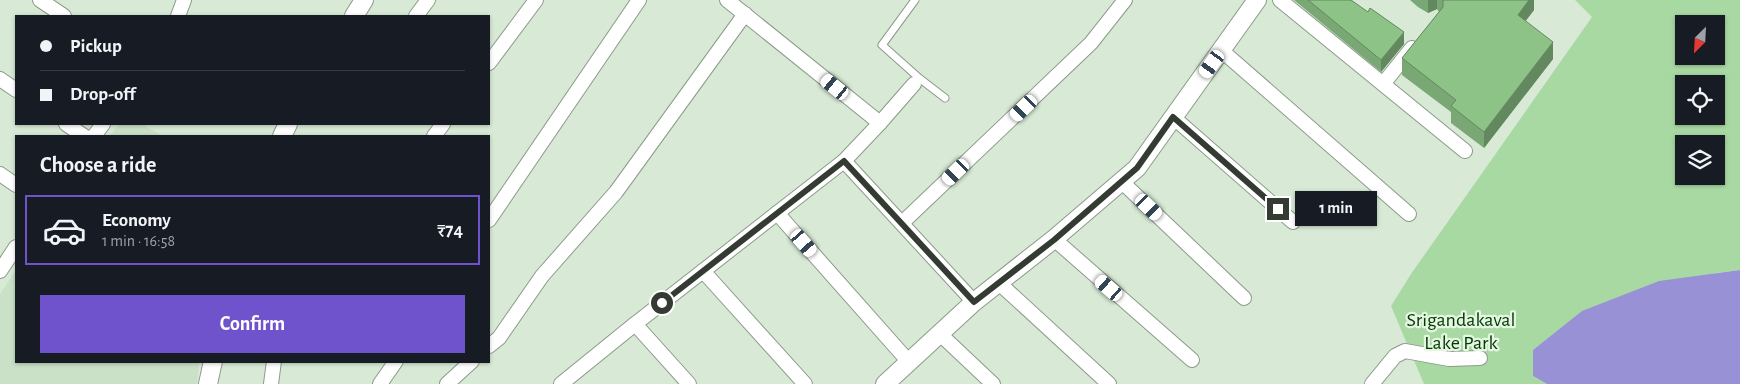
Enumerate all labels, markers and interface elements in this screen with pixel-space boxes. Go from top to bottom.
north arrow [1675,15,1725,65]
map controls [1675,15,1725,185]
text: Pickup [70,37,122,56]
car [1197,47,1226,81]
car [818,72,851,102]
button: locate [1675,75,1725,125]
text: Drop-off [70,85,135,104]
car [1007,92,1040,124]
button: layers [1675,135,1725,185]
text: Choose a ride [40,154,156,176]
car [939,156,972,188]
car [1133,191,1165,223]
callout: 1 min [1296,192,1378,226]
route end [1267,198,1289,220]
text: 1 min [1319,200,1353,216]
icon: car [42,208,87,253]
text: Economy [102,211,171,230]
text: ₹74 [437,221,463,240]
car [788,227,819,259]
text: 1 min · 16:58 [102,233,175,249]
car [1092,272,1125,304]
route start [651,292,673,314]
button: Confirm [40,295,465,353]
park label: Srigandakaval Lake Park [1407,310,1516,353]

